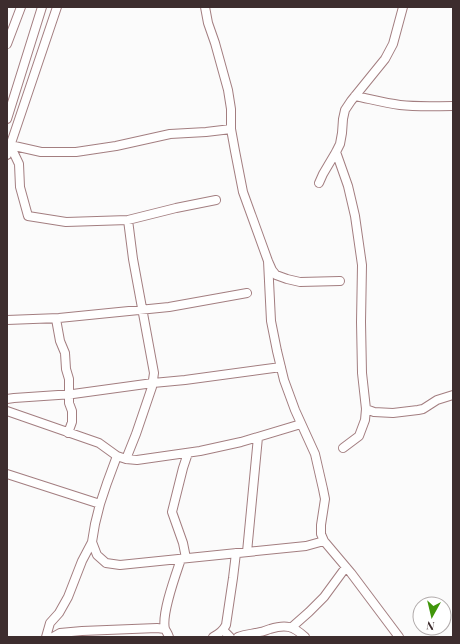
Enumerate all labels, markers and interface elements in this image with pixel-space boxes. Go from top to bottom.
north arrow [412,596,452,636]
text: N [426,618,436,634]

